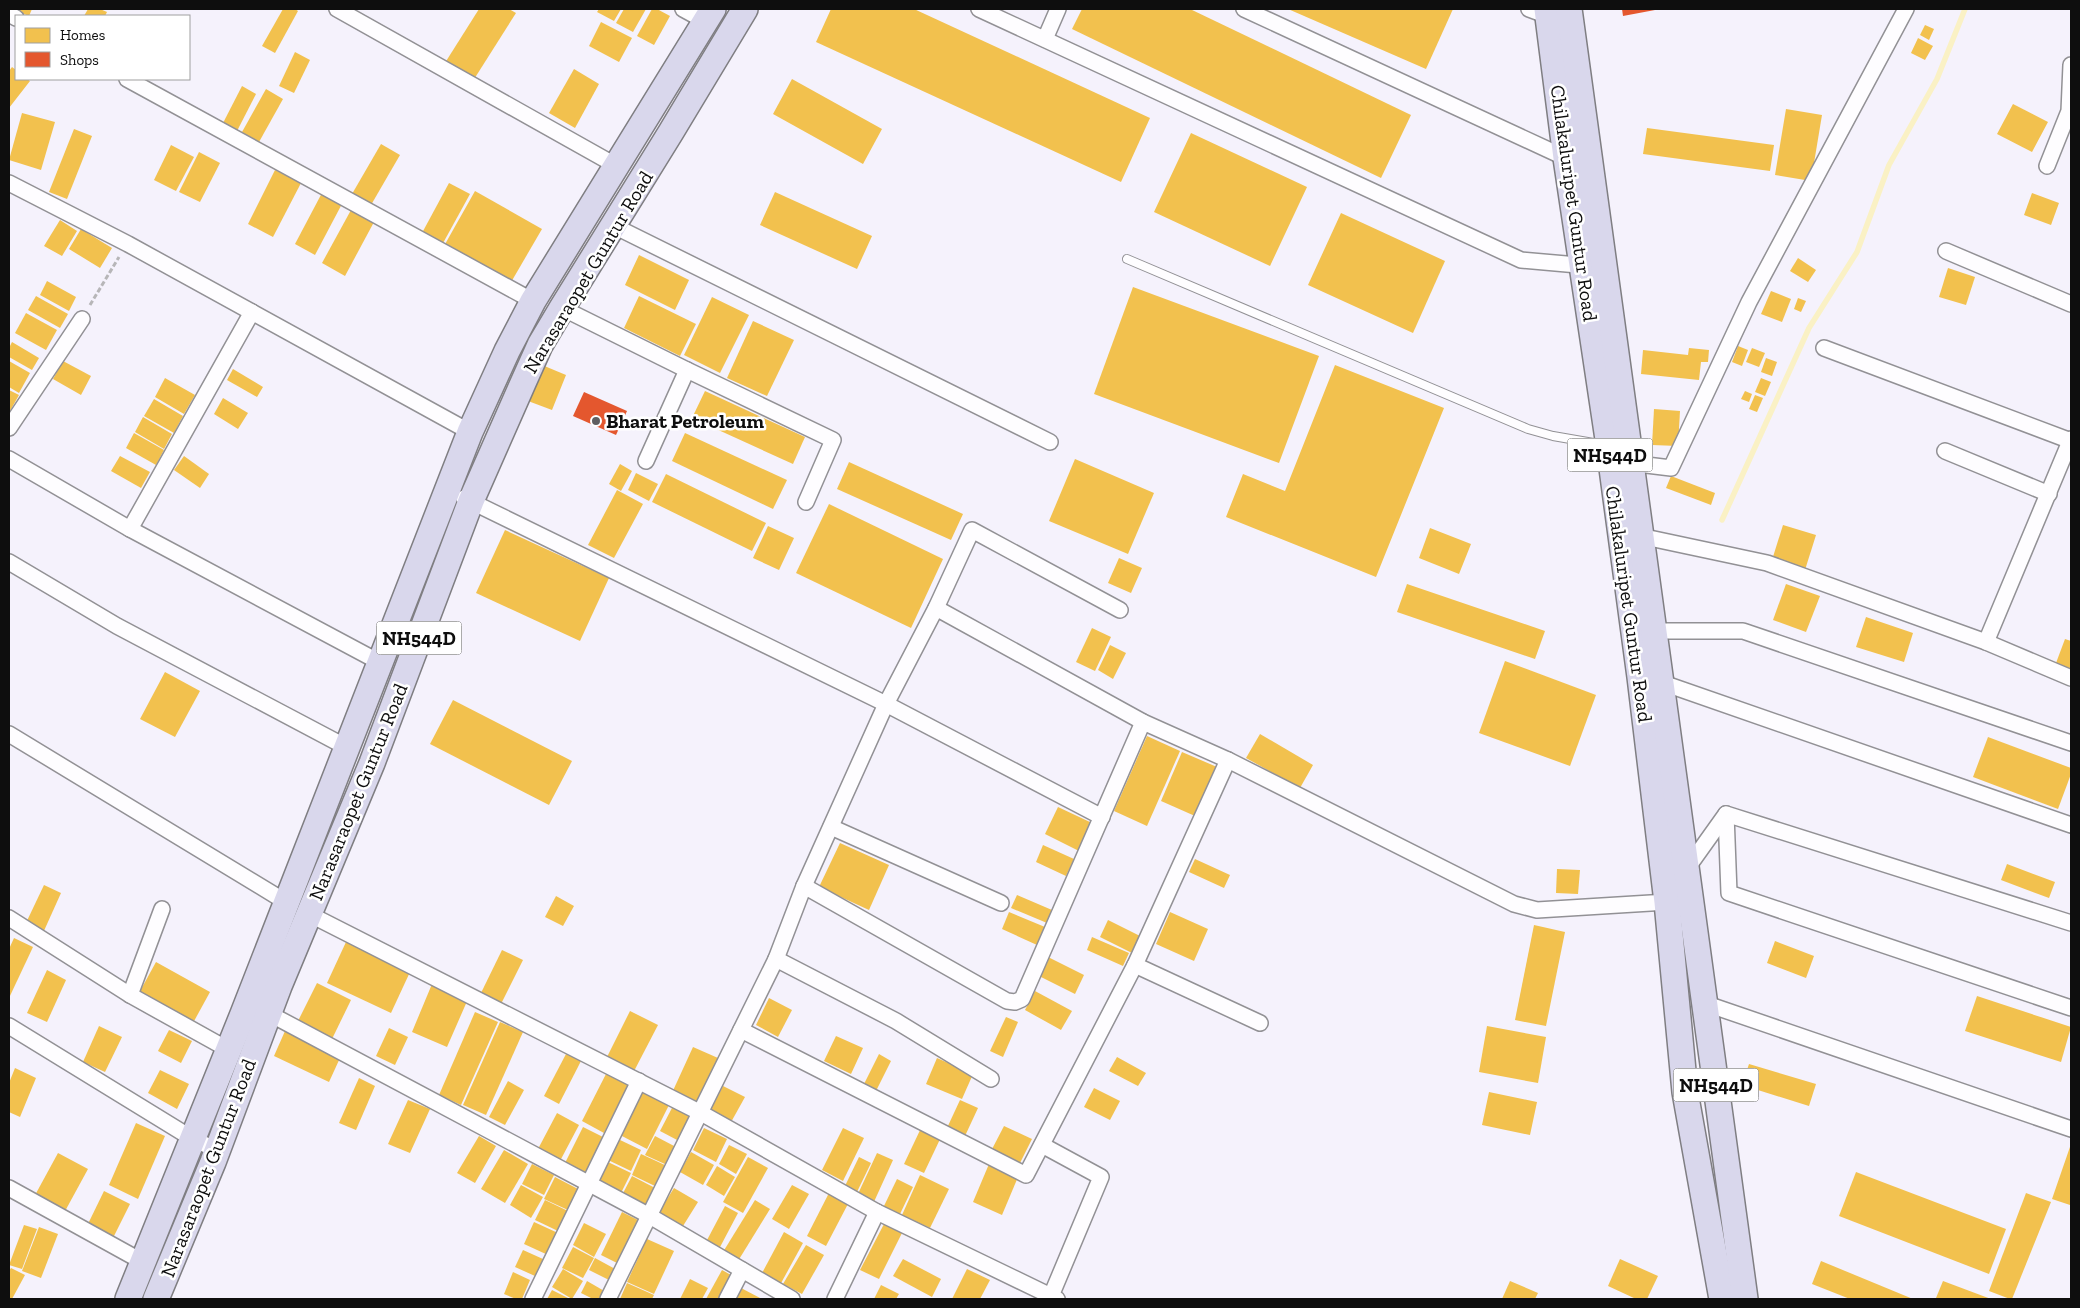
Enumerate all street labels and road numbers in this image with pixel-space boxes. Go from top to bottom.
street label: Chilakaluripet Guntur Road [1546,83,1602,323]
street label: Narasaraopet Guntur Road [518,166,658,378]
road number: NH544D [1568,438,1652,472]
street label: Chilakaluripet Guntur Road [1601,484,1657,724]
road number: NH544D [376,622,462,654]
street label: Narasaraopet Guntur Road [303,680,413,904]
street label: Narasaraopet Guntur Road [155,1055,261,1281]
road number: NH544D [1674,1068,1758,1102]

